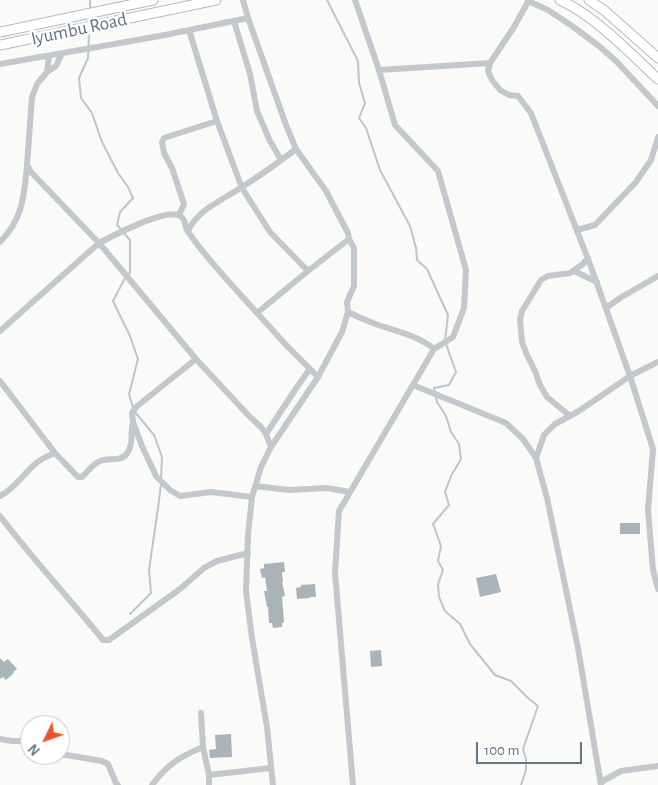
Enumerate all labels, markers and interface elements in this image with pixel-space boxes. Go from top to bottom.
street label: Iyumbu Road [29,8,129,50]
north arrow [20,715,70,765]
scale bar [478,732,584,764]
text: N [26,741,43,758]
text: 100 m [484,743,519,758]

